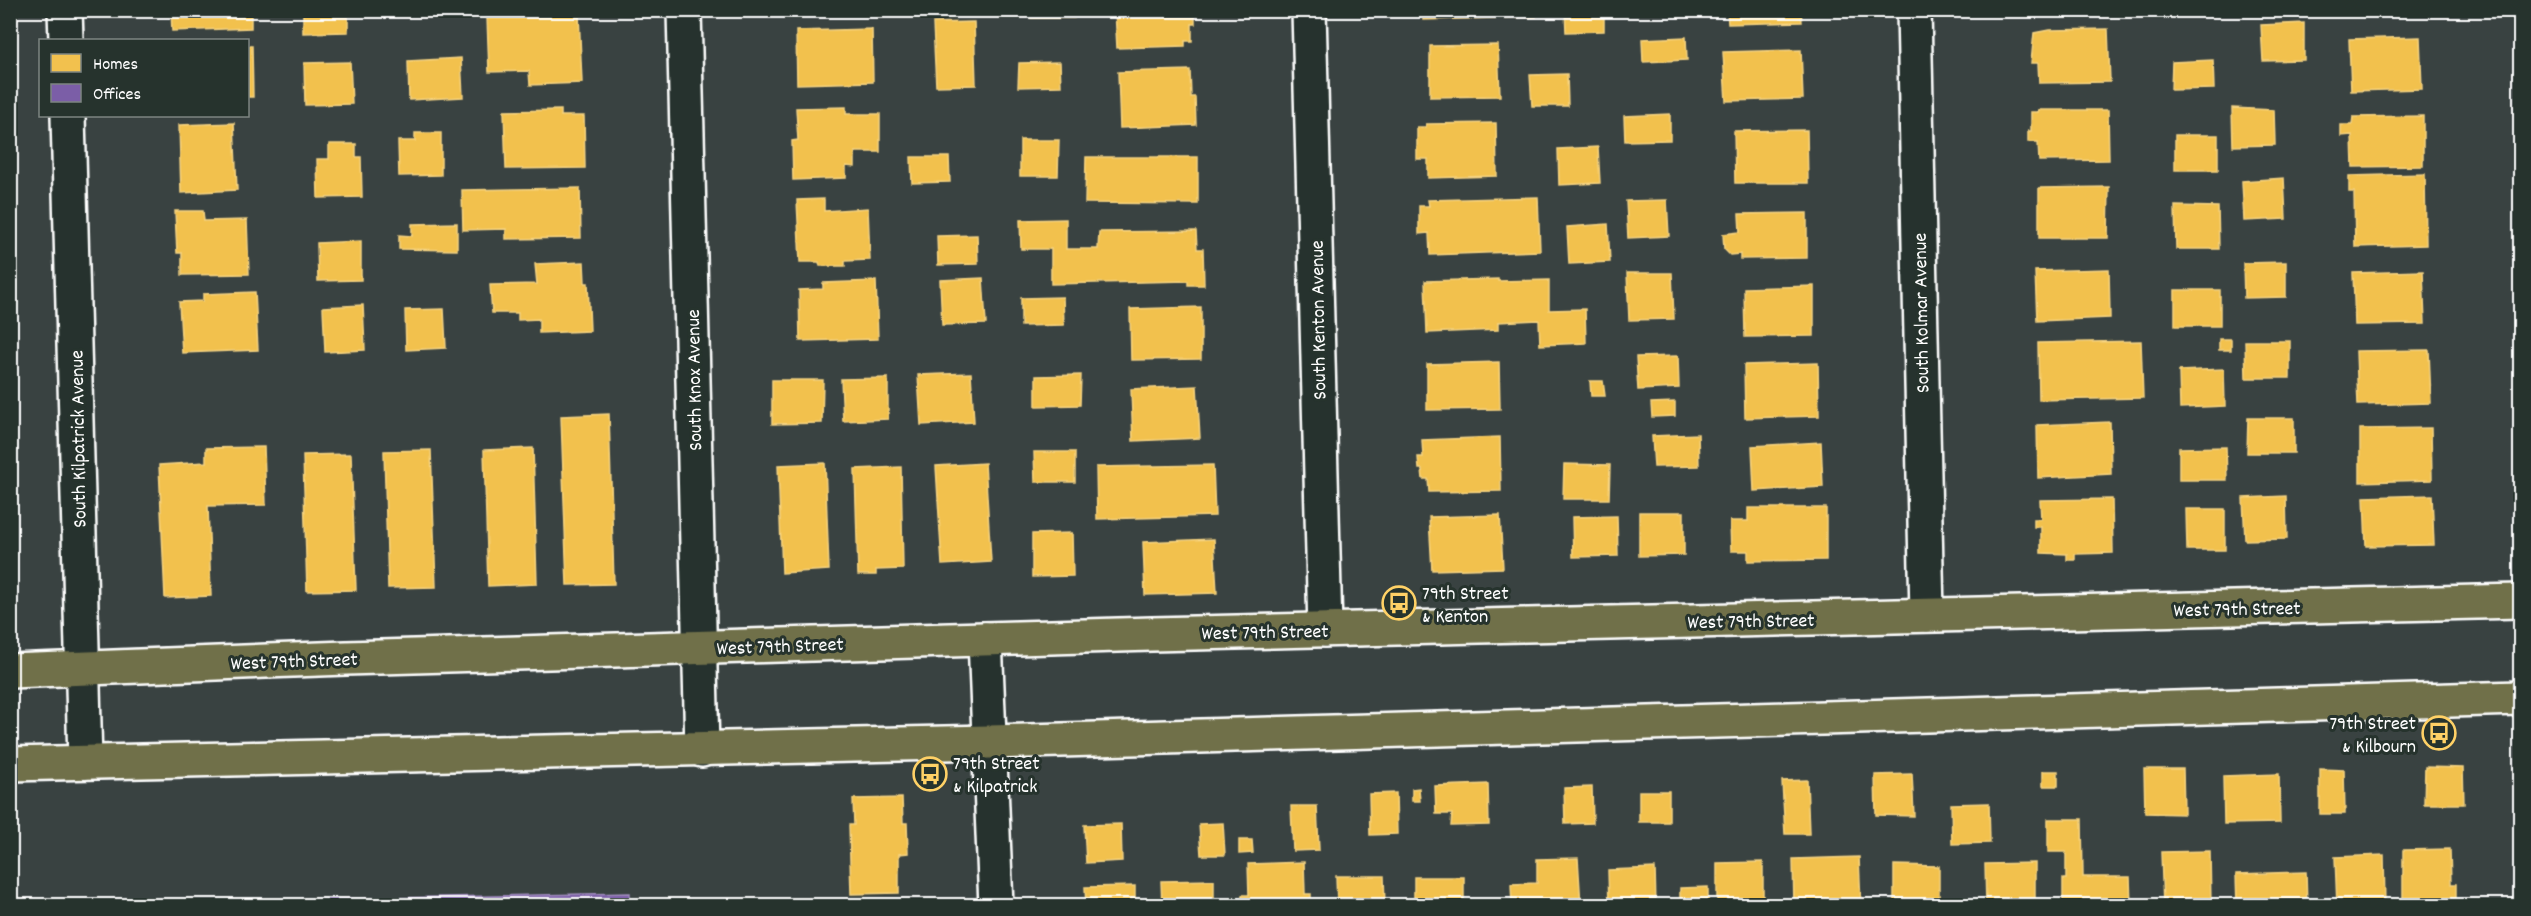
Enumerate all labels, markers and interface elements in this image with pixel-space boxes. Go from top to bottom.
legend [39,39,249,117]
text: Homes [93,53,138,78]
text: Offices [93,83,141,108]
street label: South Kolmar Avenue [1908,232,1938,393]
street label: South Kenton Avenue [1305,240,1335,400]
street label: South Knox Avenue [681,309,711,451]
street label: South Kilpatrick Avenue [64,350,96,528]
place label: 79th Street & Kenton [1422,581,1509,632]
bus stop icon: 79th Street & Kenton [1381,585,1417,621]
street label: West 79th Street [2173,596,2301,626]
street label: West 79th Street [1687,608,1815,638]
street label: West 79th Street [1201,619,1329,649]
street label: West 79th Street [716,632,844,664]
street label: West 79th Street [230,647,358,679]
place label: 79th Street & Kilbourn [2329,711,2416,762]
bus stop icon: 79th Street & Kilbourn [2421,715,2457,751]
place label: 79th Street & Kilpatrick [953,751,1040,802]
bus stop icon: 79th Street & Kilpatrick [912,756,948,792]

